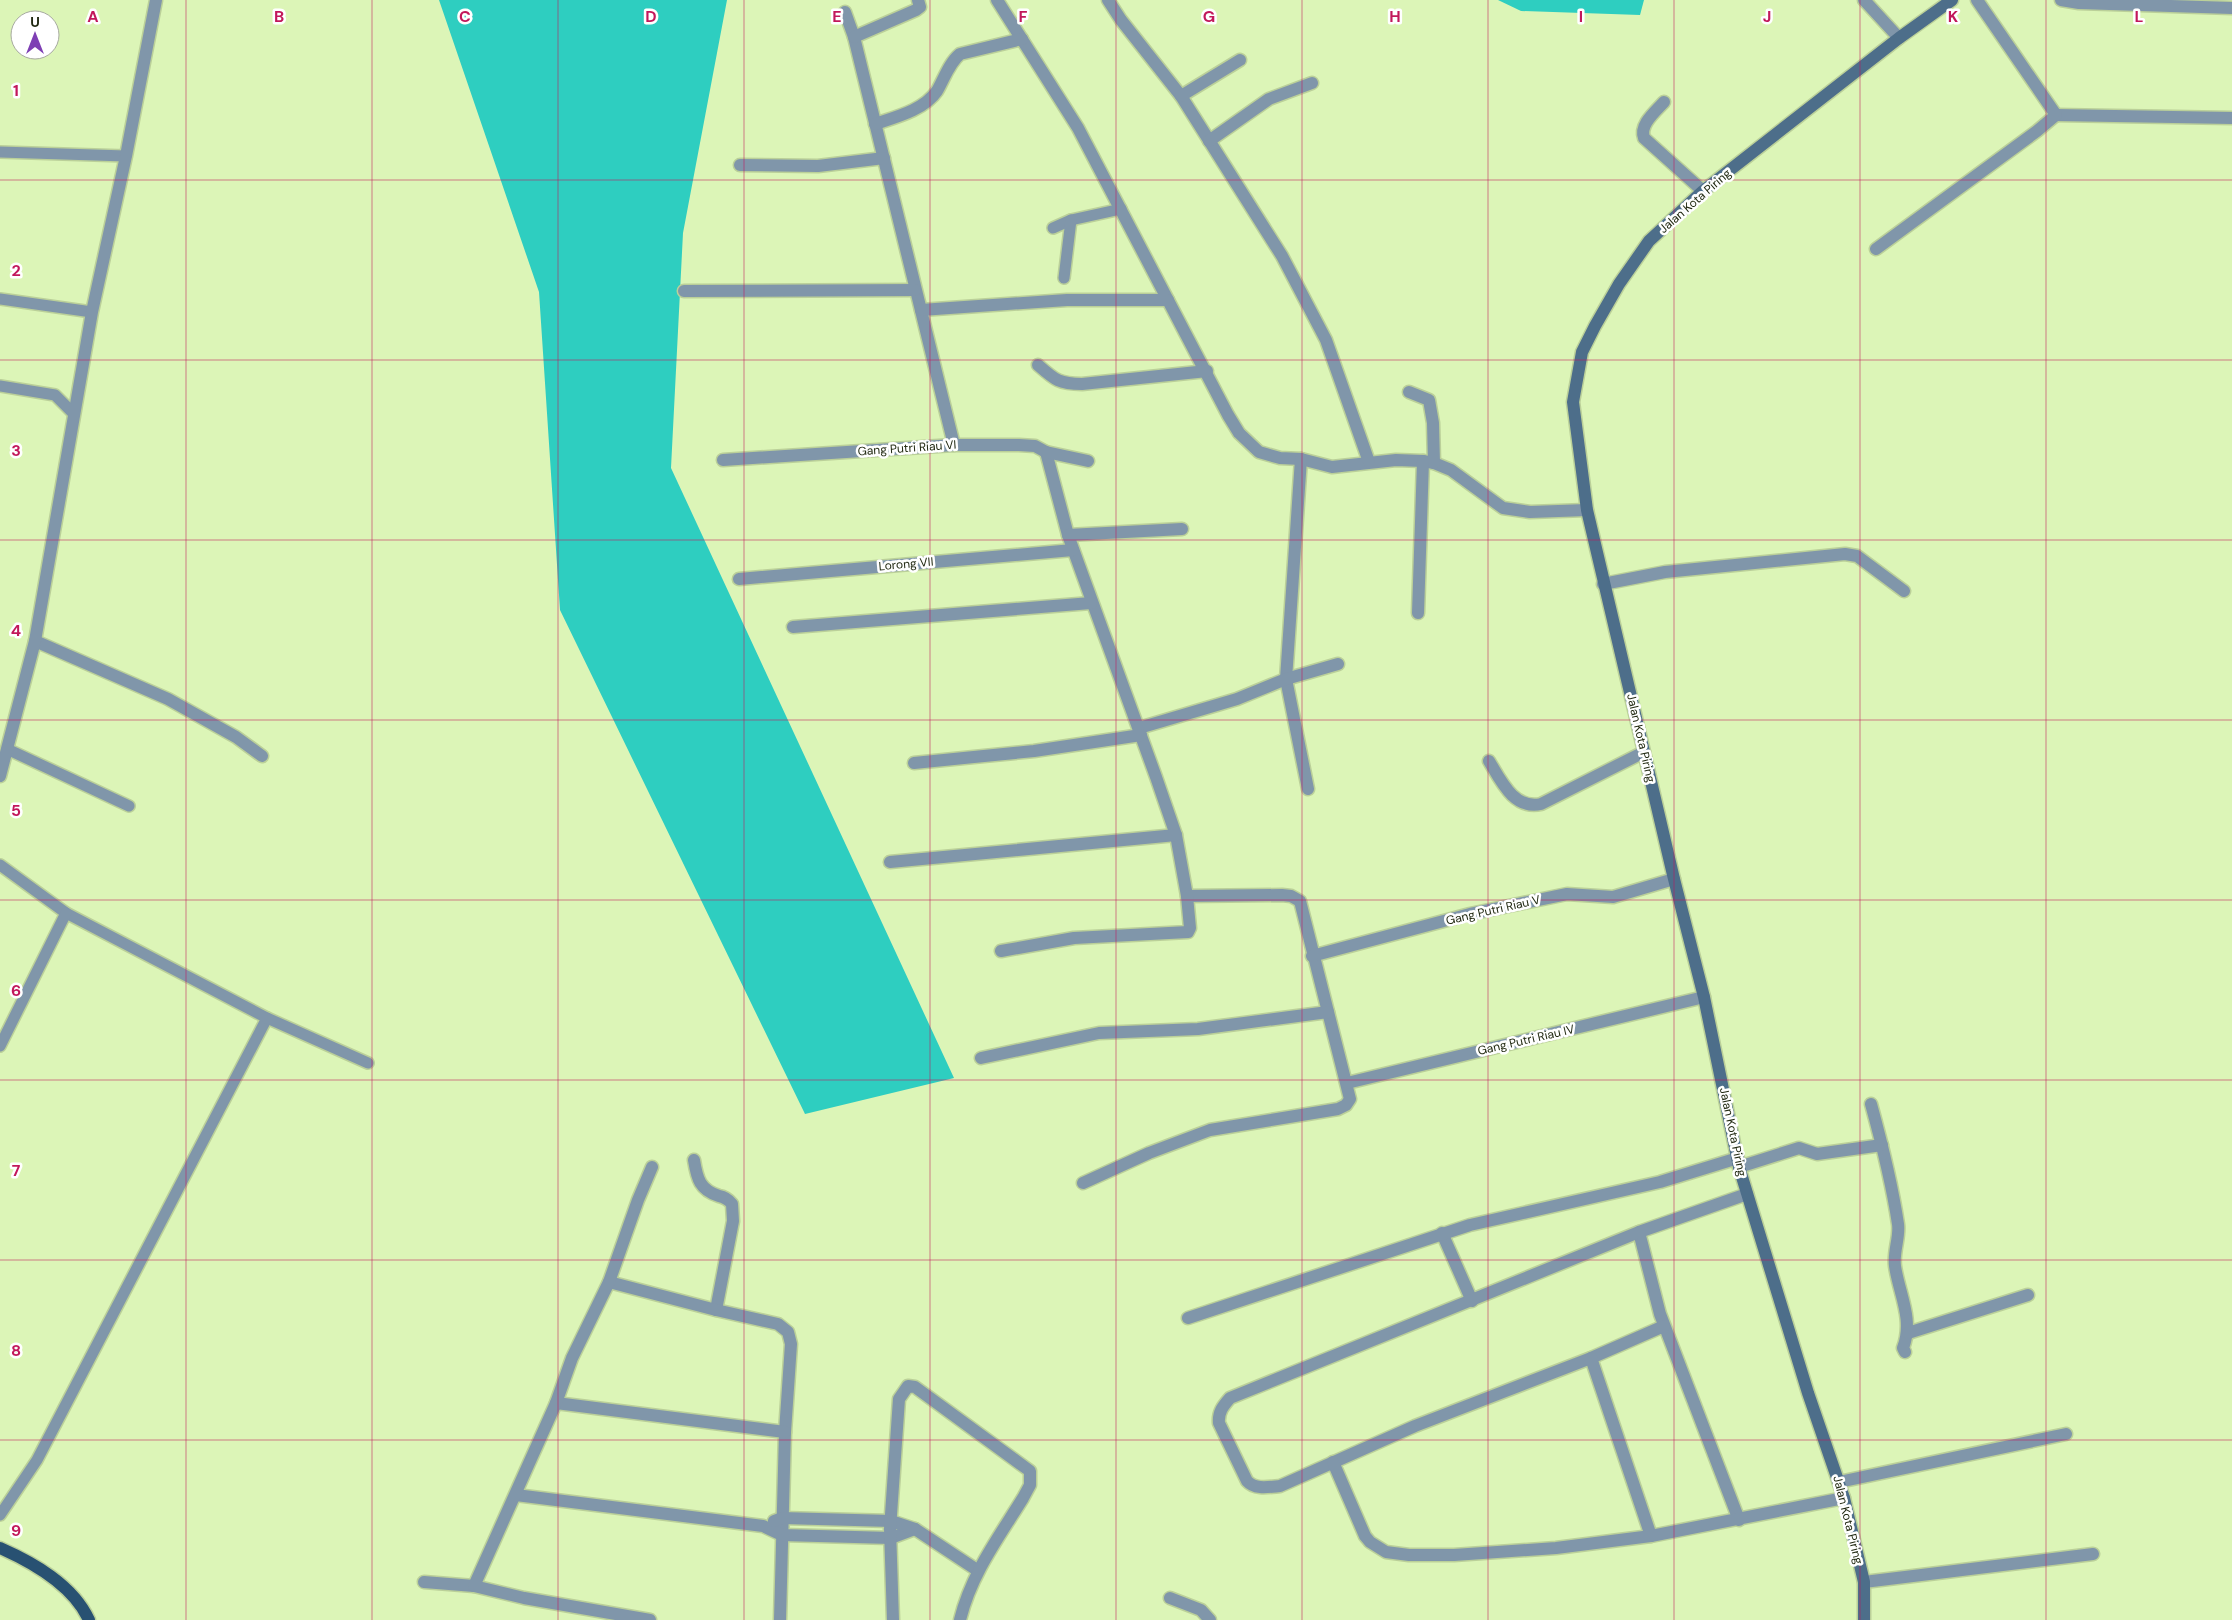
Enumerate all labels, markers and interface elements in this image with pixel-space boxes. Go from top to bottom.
text: A [87,6,99,27]
text: B [274,6,284,27]
text: C [459,6,471,27]
text: D [645,6,657,27]
text: E [832,6,842,27]
text: F [1019,6,1028,27]
text: G [1203,6,1215,27]
text: H [1389,6,1401,27]
text: I [1579,6,1583,27]
text: J [1763,6,1771,27]
text: K [1948,6,1959,27]
text: L [2135,6,2144,27]
north arrow [10,10,60,60]
text: U [30,13,40,31]
text: 1 [13,80,19,101]
street label: Jalan Kota Piring [1656,165,1735,237]
text: 2 [11,260,21,281]
street label: Gang Putri Riau VI [857,437,957,459]
text: 3 [11,440,21,461]
street label: Lorong VII [878,554,934,574]
text: 4 [11,620,21,641]
street label: Jalan Kota Piring [1623,692,1659,784]
text: 5 [11,800,21,821]
street label: Gang Putri Riau V [1444,891,1542,929]
text: 6 [11,980,21,1001]
street label: Gang Putri Riau IV [1476,1021,1576,1059]
street label: Jalan Kota Piring [1716,1086,1750,1178]
text: 7 [12,1160,21,1181]
text: 8 [11,1340,21,1361]
street label: Jalan Kota Piring [1829,1474,1867,1566]
text: 9 [11,1520,21,1541]

